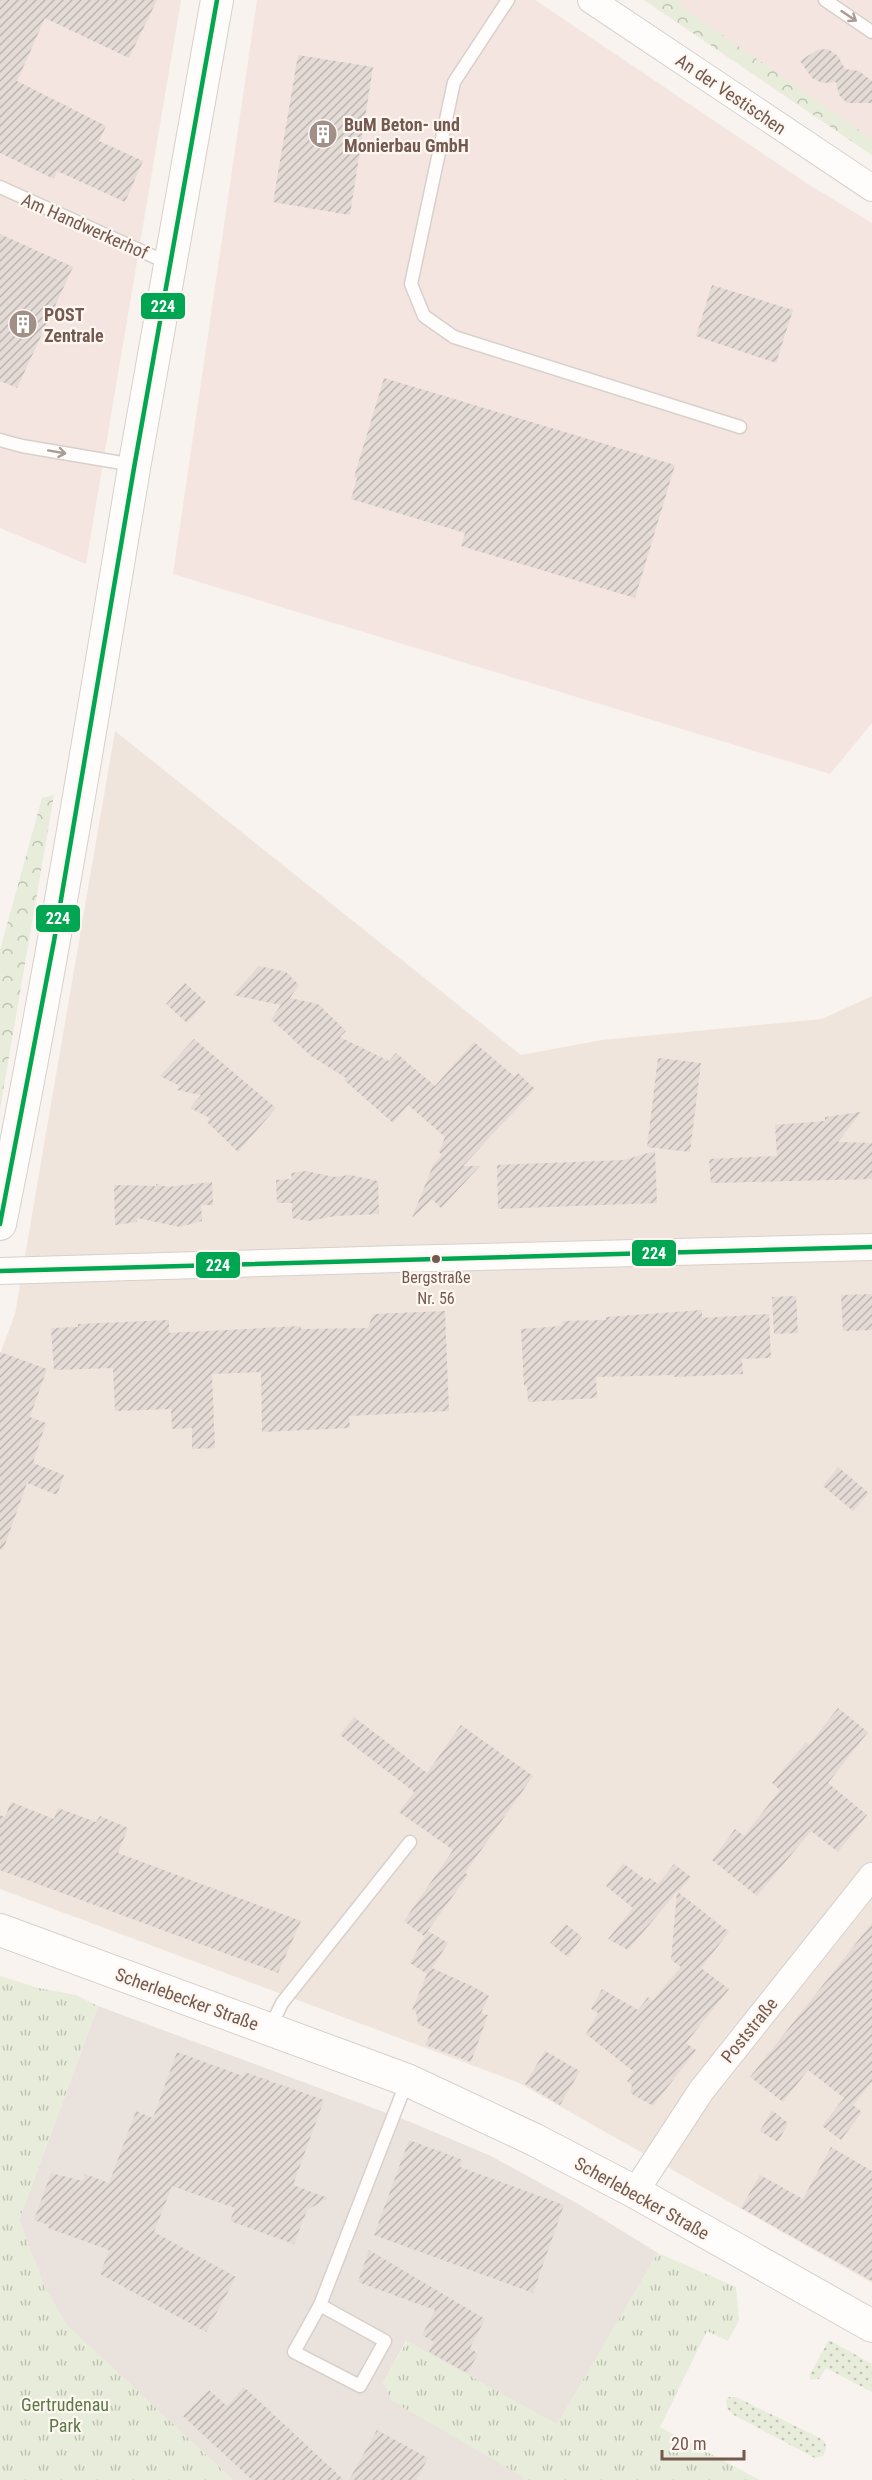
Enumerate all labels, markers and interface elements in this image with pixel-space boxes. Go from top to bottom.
one-way arrow [840,10,856,22]
street label: An der Vestischen [672,49,790,139]
place label: BuM Beton- und Monierbau GmbH [344,114,469,156]
building icon: BuM Beton- und Monierbau GmbH [307,118,339,150]
street label: Am Handwerkerhof [18,189,152,263]
line badge: 224 [140,292,186,320]
text: 224 [151,297,175,316]
place label: POST Zentrale [44,304,104,346]
building icon: POST Zentrale [7,308,39,340]
one-way arrow [47,447,66,458]
line badge: 224 [35,904,81,933]
text: 224 [46,909,70,928]
line badge: 224 [631,1239,677,1267]
text: 224 [642,1244,666,1263]
line badge: 224 [195,1251,241,1279]
marker: Bergstraße Nr. 56 [430,1253,442,1265]
text: 224 [206,1256,230,1275]
place label: Bergstraße Nr. 56 [402,1268,470,1308]
street label: Scherlebecker Straße [113,1963,261,2035]
street label: Poststraße [716,1993,782,2067]
street label: Scherlebecker Straße [571,2152,713,2244]
park label: Gertrudenau Park [21,2394,109,2436]
scale bar [662,2423,744,2461]
text: 20 m [671,2433,706,2454]

